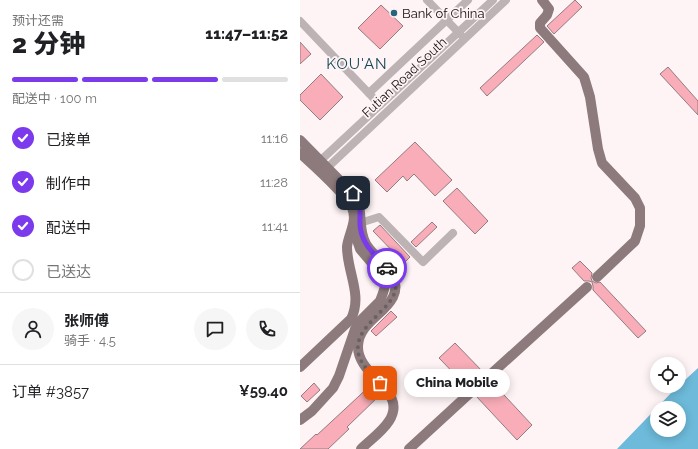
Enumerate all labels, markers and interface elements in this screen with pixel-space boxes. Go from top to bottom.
place label: Bank of China [402,6,484,21]
marker: Bank of China [389,8,399,18]
text: 预计还需 [12,13,64,28]
text: 11:47–11:52 [205,25,288,43]
text: 2 分钟 [12,29,85,59]
street label: Futian Road South [359,34,450,120]
district label: KOU'AN [326,55,388,73]
text: 配送中 · 100 m [12,91,97,106]
icon: check [12,127,34,149]
text: 已接单 [46,131,91,149]
text: 11:16 [261,131,288,146]
icon: check [12,171,34,193]
text: 制作中 [46,175,91,193]
text: 11:28 [260,175,288,190]
pin [336,176,370,210]
icon: home [342,182,364,204]
icon: check [12,215,34,237]
text: 配送中 [46,219,91,237]
text: 11:41 [262,219,288,234]
courier [367,248,407,288]
icon: car [376,257,398,279]
text: 已送达 [46,263,91,281]
button: person [12,308,54,350]
button: chat [194,308,236,350]
button: phone [246,308,288,350]
text: 张师傅 [64,312,109,330]
text: 骑手 · 4.5 [64,333,116,348]
map controls [650,357,686,437]
button: locate [650,357,686,393]
pin [363,366,397,400]
callout: China Mobile [404,369,510,397]
icon: bag [369,372,391,394]
text: China Mobile [416,375,498,390]
text: ¥59.40 [239,382,288,400]
text: 订单 #3857 [12,383,89,401]
button: layers [650,401,686,437]

